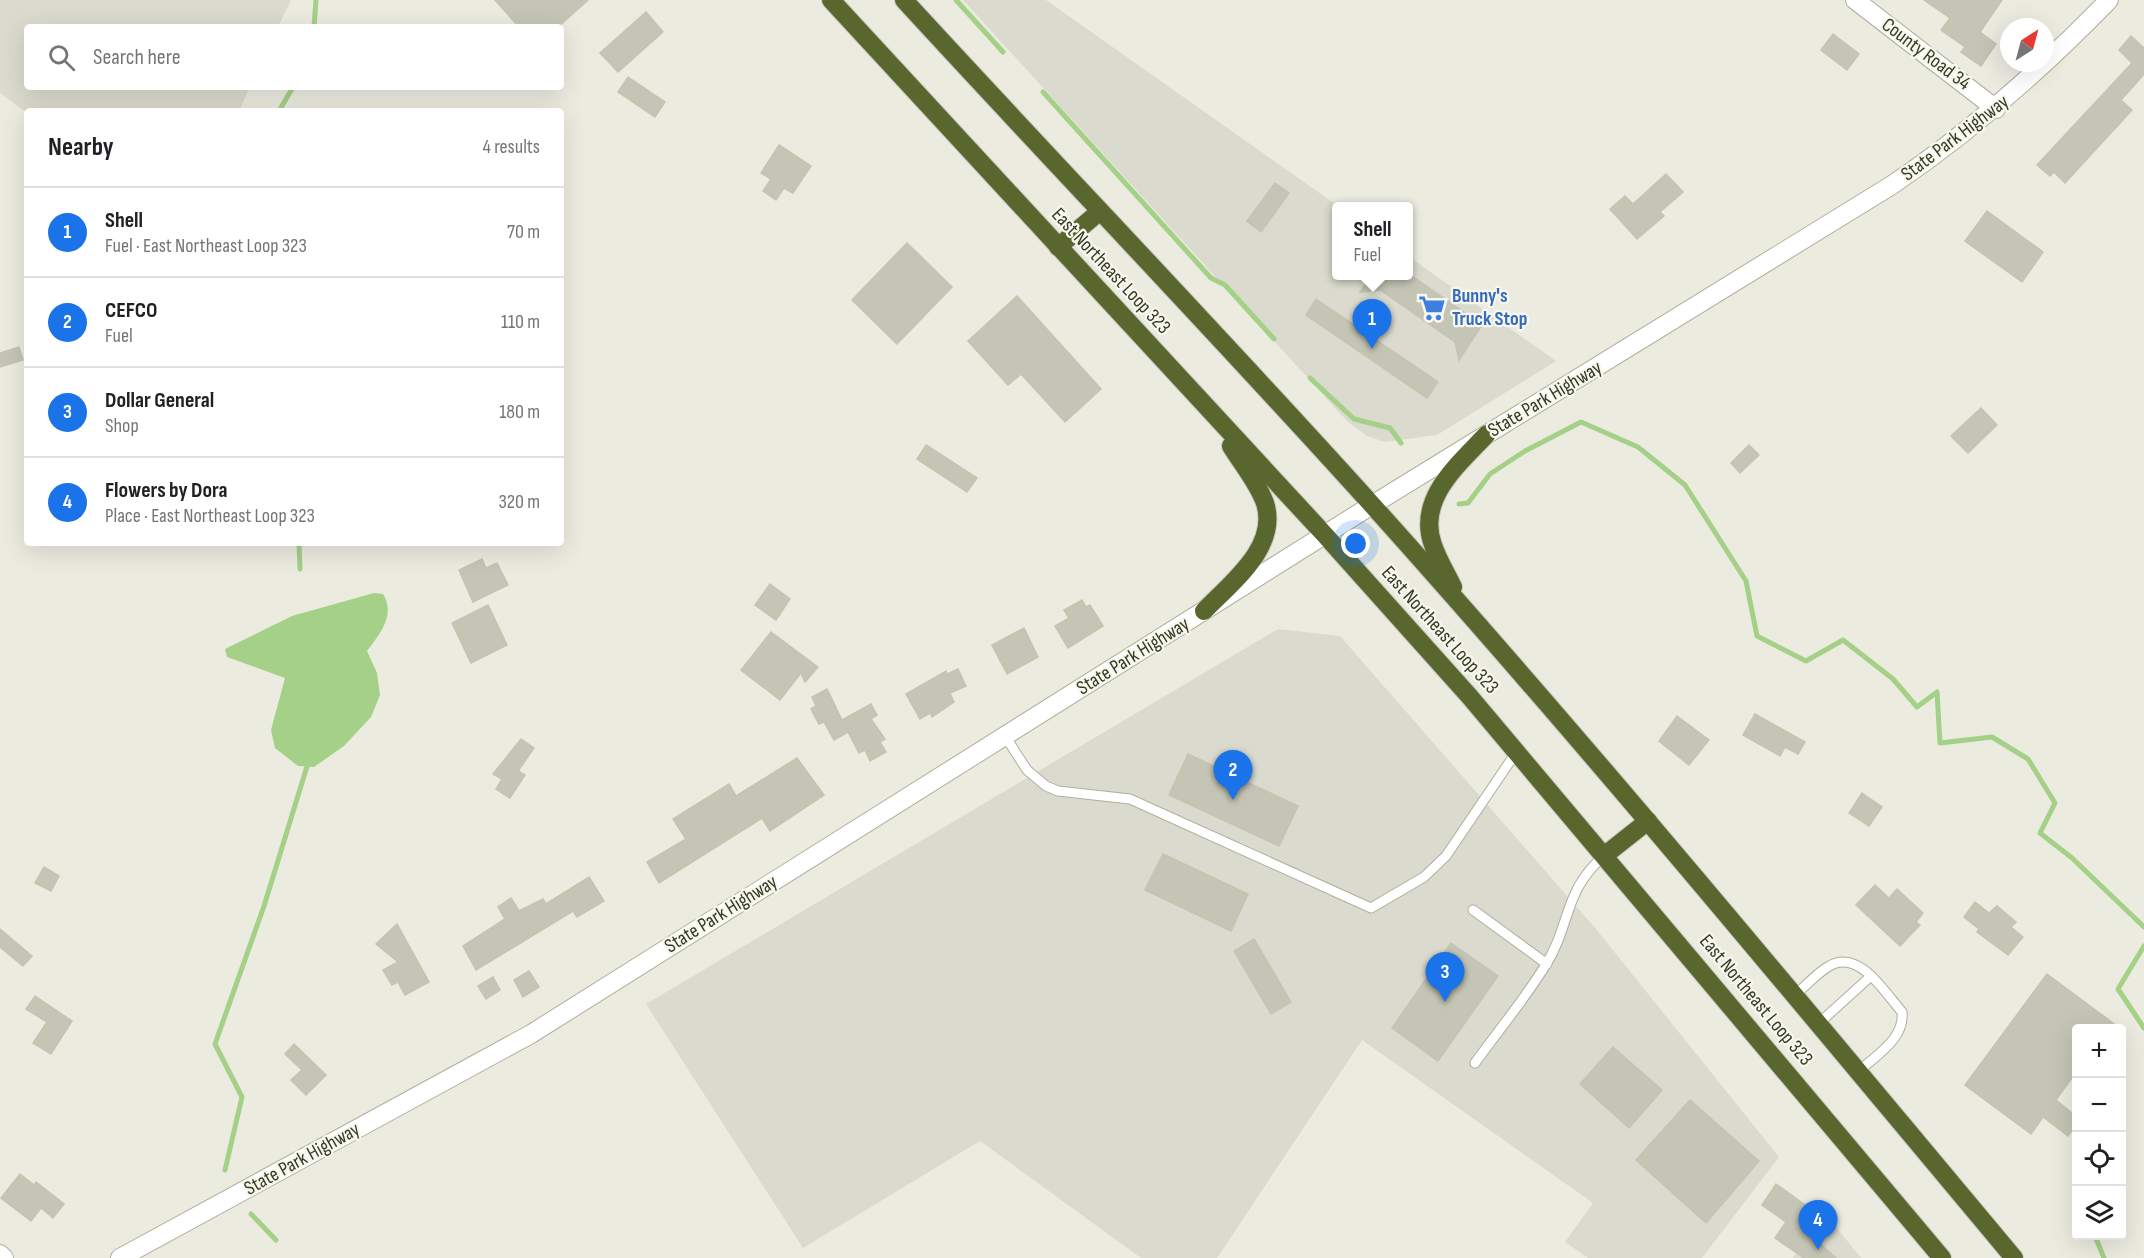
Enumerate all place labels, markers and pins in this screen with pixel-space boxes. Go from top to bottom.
place label: Bunny's Truck Stop [1452,284,1527,331]
supermarket icon: Bunny's Truck Stop [1417,293,1447,323]
pin: 1 [1352,300,1392,349]
pin: 2 [1214,750,1252,800]
pin: 3 [1426,952,1464,1002]
pin: 4 [1798,1200,1838,1250]

